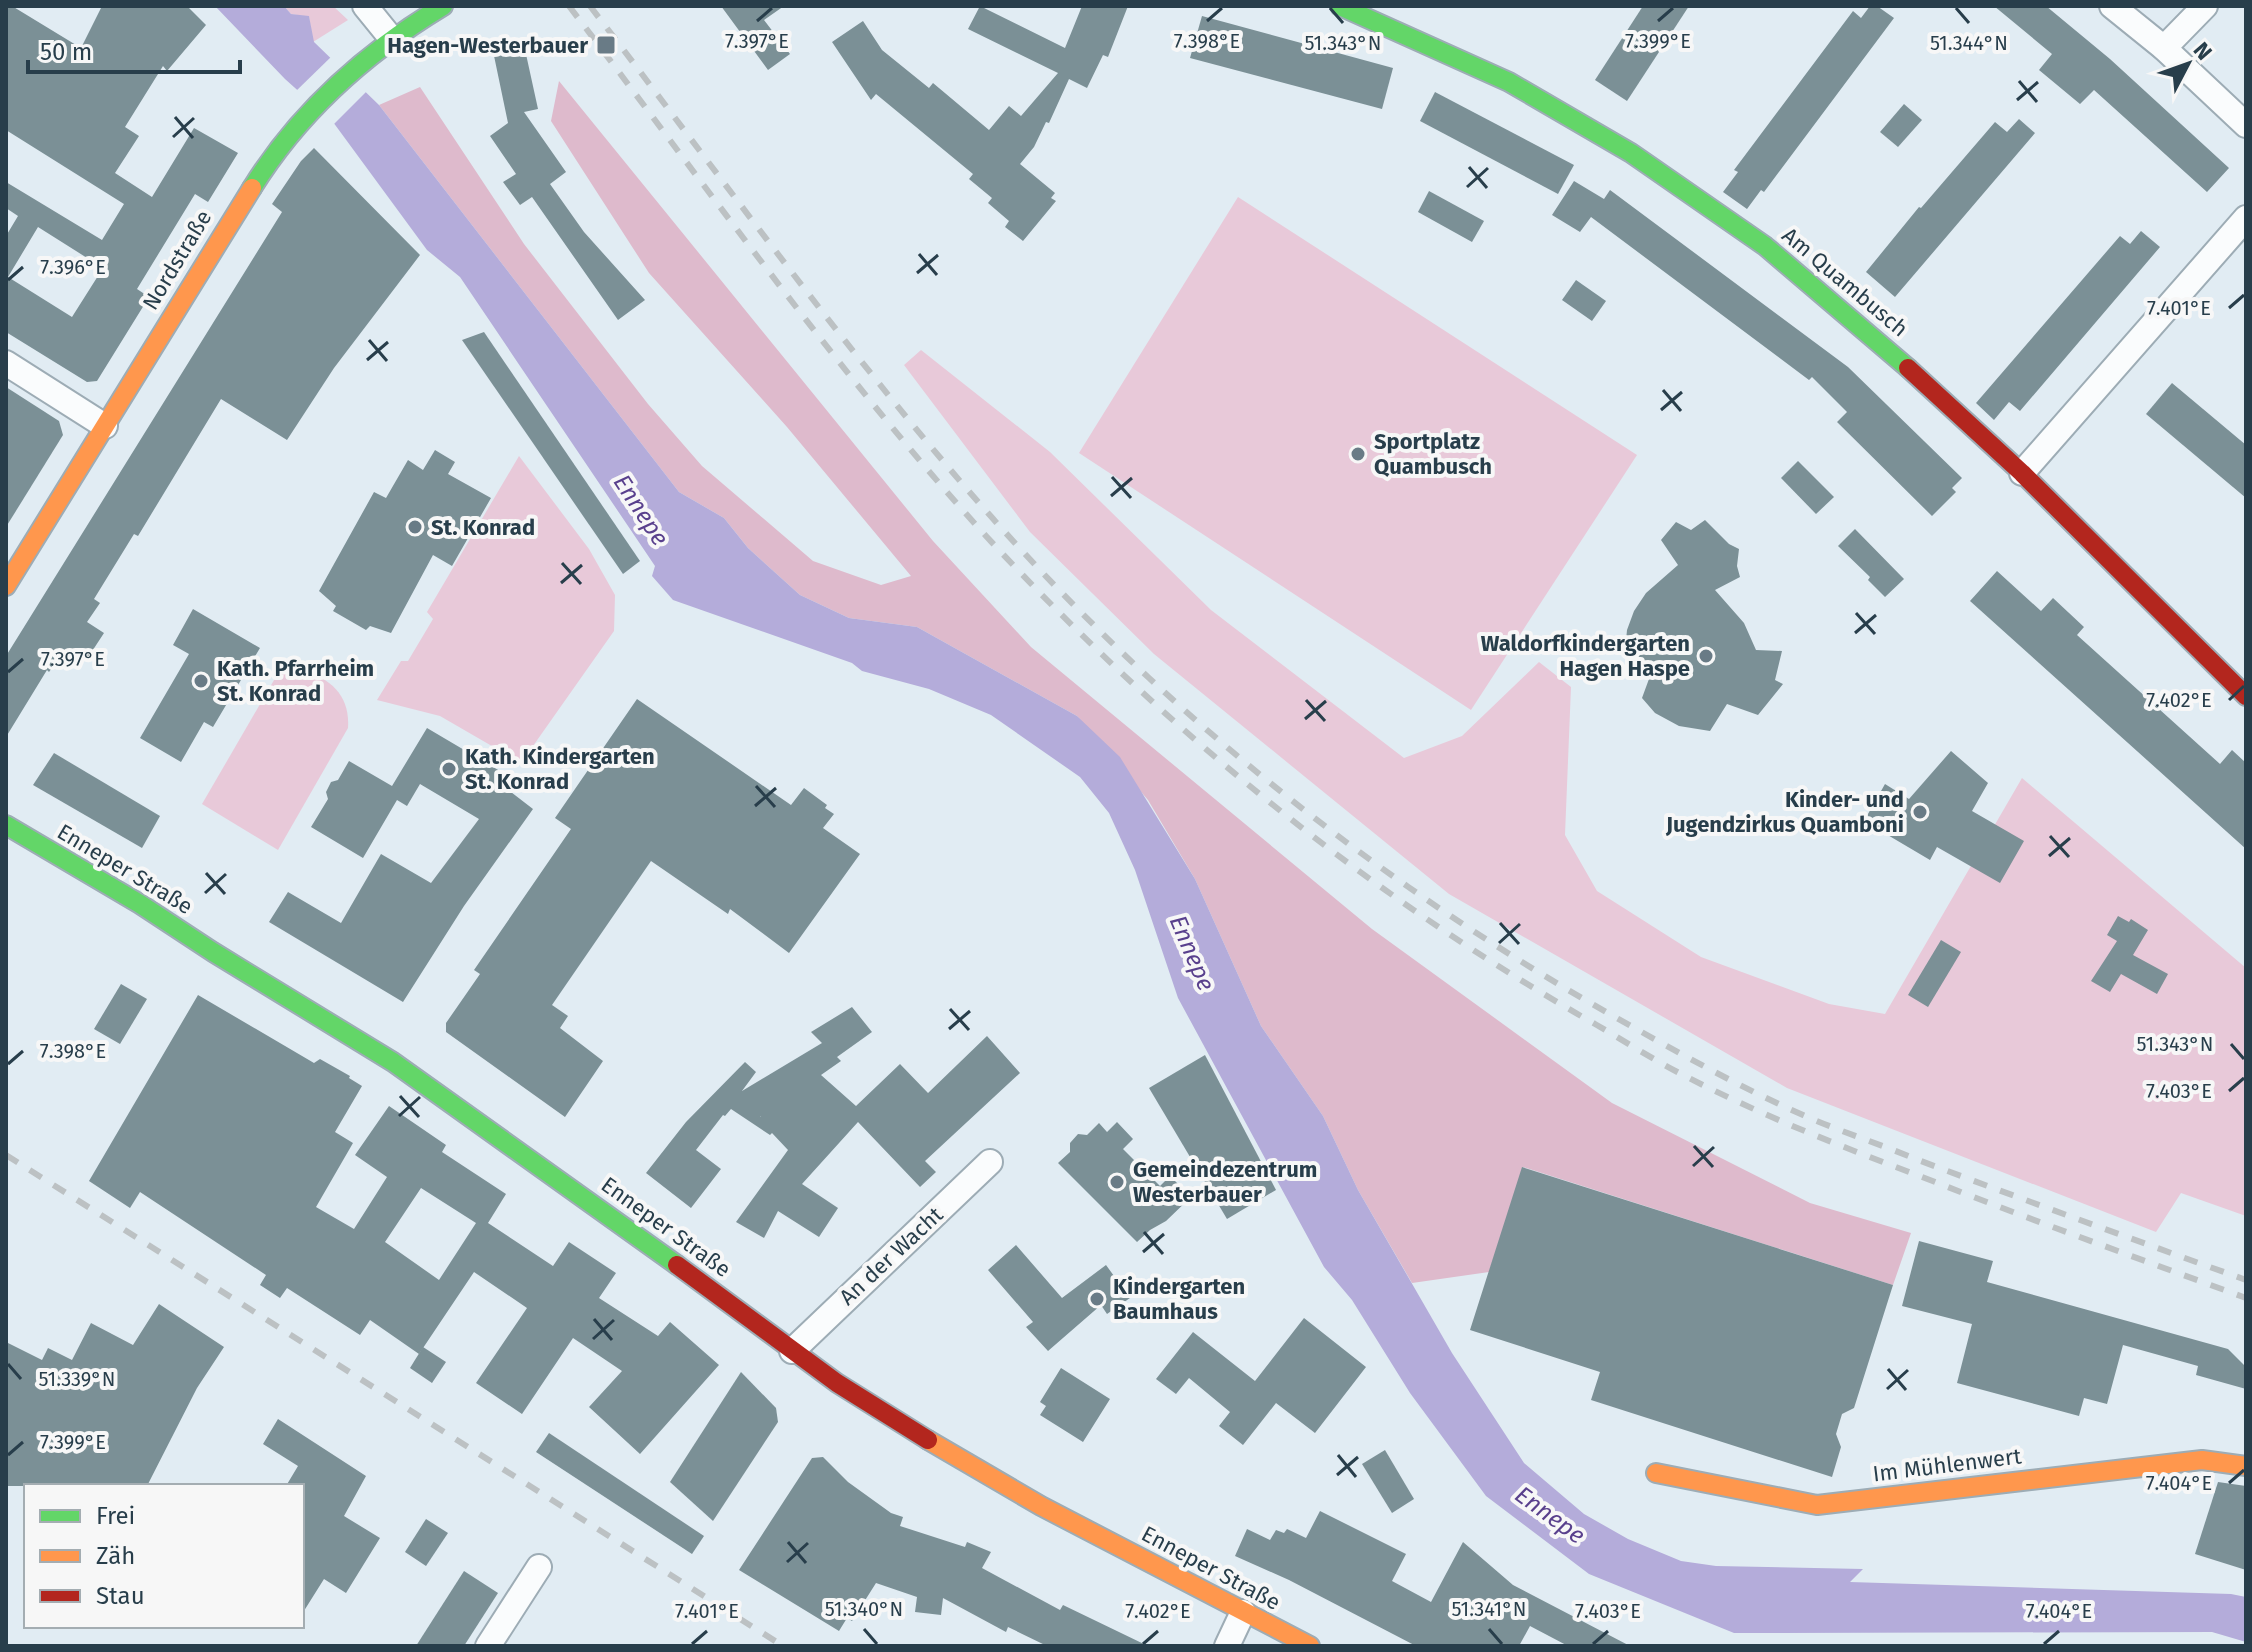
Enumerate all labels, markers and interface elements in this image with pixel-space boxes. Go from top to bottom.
scale bar [28,24,240,74]
north arrow [2148,24,2228,104]
text: 7.397°E [725,29,789,53]
text: 7.398°E [1174,29,1240,53]
text: 7.399°E [1625,29,1691,53]
text: 51.343°N [1305,31,1381,55]
text: 51.344°N [1930,31,2008,55]
place label: Hagen-Westerbauer [387,32,588,59]
marker: Hagen-Westerbauer [595,34,617,56]
text: N [2188,37,2218,66]
text: 50 m [40,38,92,66]
street label: Nordstraße [137,205,217,315]
street label: Am Quambusch [1777,222,1913,342]
text: 7.396°E [40,255,106,279]
text: 7.401°E [2147,296,2211,320]
place label: Sportplatz Quambusch [1374,428,1492,480]
marker: Sportplatz Quambusch [1349,445,1367,463]
water label: Ennepe [608,469,674,551]
place label: St. Konrad [431,514,535,541]
marker: St. Konrad [406,518,424,536]
place label: Waldorfkindergarten Hagen Haspe [1481,630,1690,682]
text: 7.397°E [41,647,105,671]
marker: Waldorfkindergarten Hagen Haspe [1697,647,1715,665]
place label: Kath. Pfarrheim St. Konrad [217,655,374,707]
marker: Kath. Pfarrheim St. Konrad [192,672,210,690]
text: 7.402°E [2146,688,2212,712]
place label: Kath. Kindergarten St. Konrad [465,743,655,795]
marker: Kath. Kindergarten St. Konrad [440,760,458,778]
place label: Kinder- und Jugendzirkus Quamboni [1665,786,1904,838]
marker: Kinder- und Jugendzirkus Quamboni [1911,803,1929,821]
street label: Enneper Straße [52,818,198,920]
water label: Ennepe [1164,911,1220,995]
text: 51.343°N [2137,1032,2213,1056]
text: 7.398°E [40,1039,106,1063]
text: 7.403°E [2146,1079,2212,1103]
place label: Gemeindezentrum Westerbauer [1133,1156,1317,1208]
street label: Enneper Straße [596,1171,736,1283]
marker: Gemeindezentrum Westerbauer [1108,1173,1126,1191]
street label: An der Wacht [834,1201,948,1311]
place label: Kindergarten Baumhaus [1113,1273,1245,1325]
marker: Kindergarten Baumhaus [1088,1290,1106,1308]
text: 51.339°N [39,1367,115,1391]
text: 7.399°E [40,1430,106,1454]
street label: Im Mühlenwert [1871,1442,2023,1488]
text: 7.404°E [2146,1471,2212,1495]
water label: Ennepe [1510,1480,1590,1550]
legend [24,1484,304,1628]
text: Frei [96,1502,135,1530]
street label: Enneper Straße [1137,1520,1285,1616]
text: Zäh [96,1542,135,1570]
text: Stau [96,1582,145,1610]
text: 51.340°N [825,1597,903,1621]
text: 51.341°N [1452,1597,1526,1621]
text: 7.401°E [675,1599,739,1623]
text: 7.402°E [1125,1599,1191,1623]
text: 7.403°E [1575,1599,1641,1623]
text: 7.404°E [2026,1599,2092,1623]

